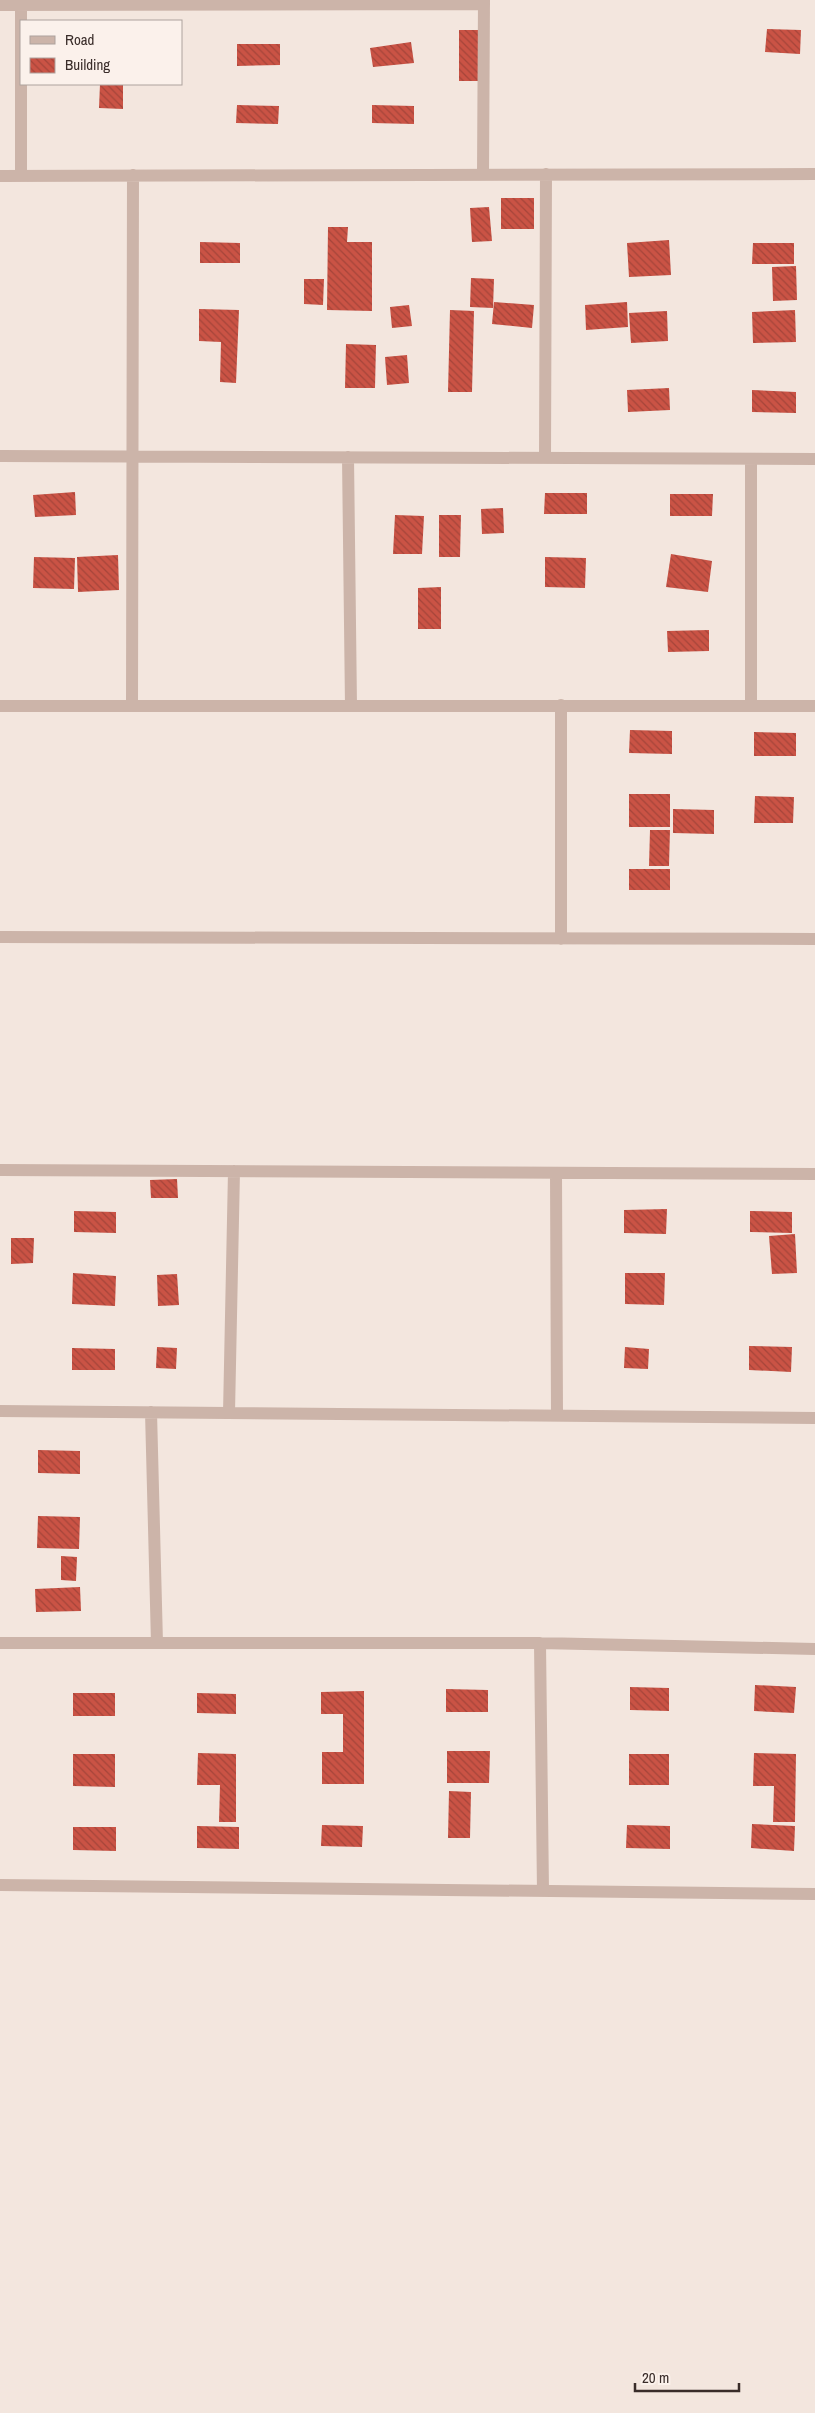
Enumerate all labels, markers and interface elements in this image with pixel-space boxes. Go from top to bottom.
legend [20,20,182,85]
text: Road [65,29,94,50]
text: Building [65,54,110,75]
scale bar [635,2360,739,2392]
text: 20 m [642,2367,669,2388]

